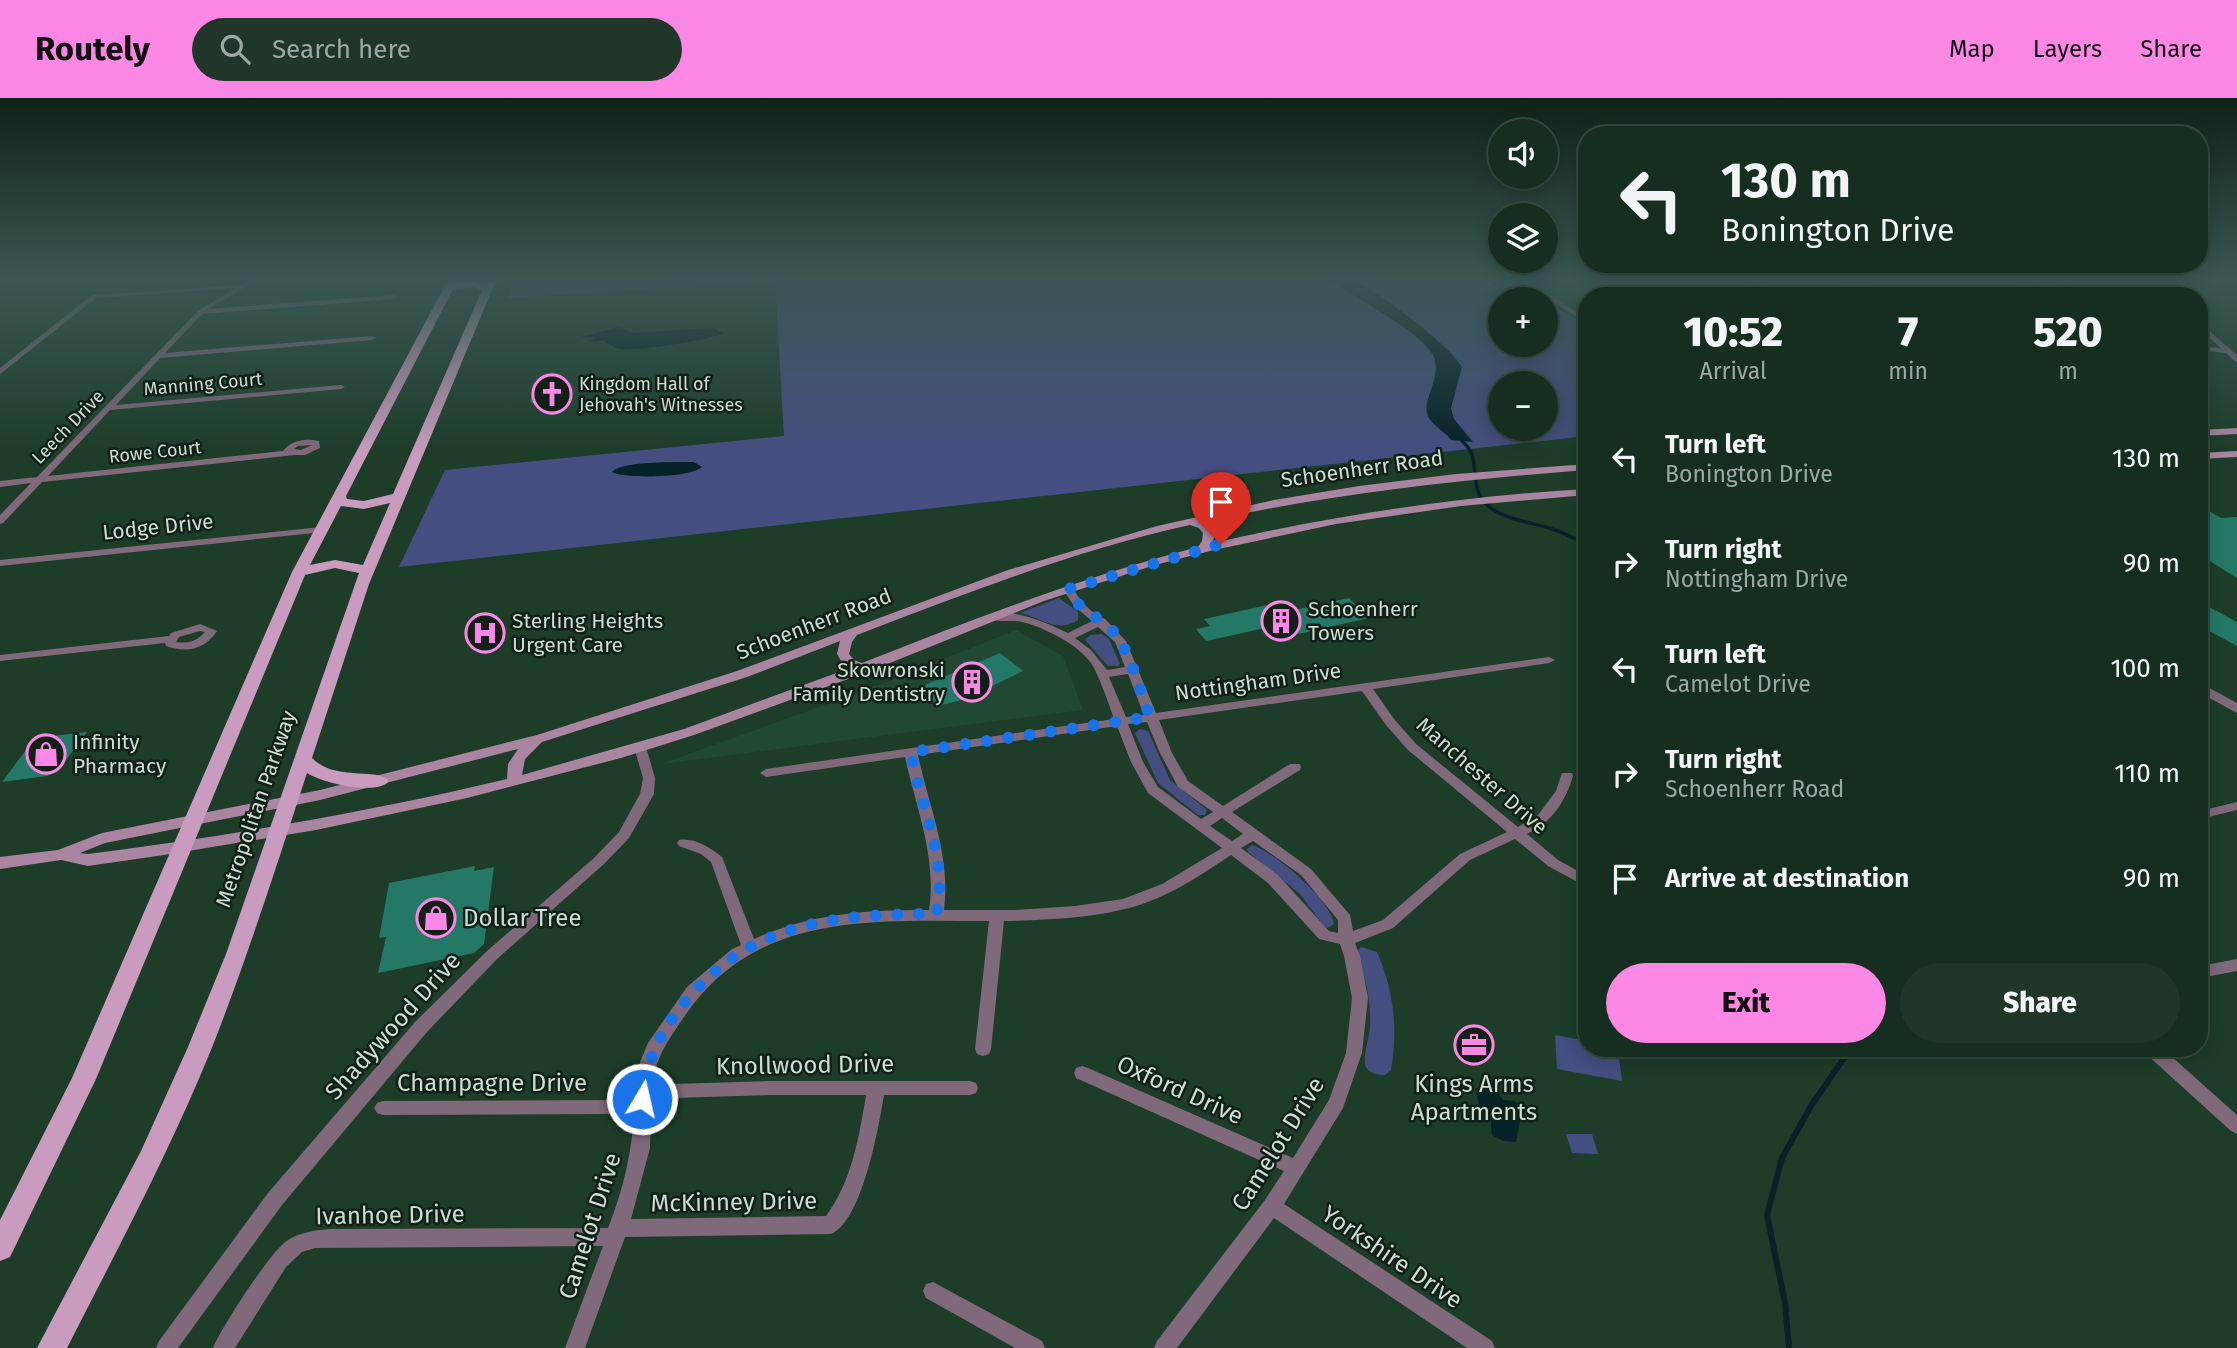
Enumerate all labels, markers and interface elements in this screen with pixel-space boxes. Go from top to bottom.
search box [192,18,682,81]
text: Routely [35,29,150,69]
icon: search [216,30,254,68]
text: Search here [272,34,411,65]
text: Map [1949,35,1995,63]
text: Layers [2033,35,2102,63]
text: Share [2140,35,2202,63]
map controls [1488,119,1558,441]
button: sound [1488,119,1558,189]
text: 130 m [1721,151,1851,210]
icon: left [1606,154,1697,245]
button: layers [1488,203,1558,273]
text: Bonington Drive [1721,211,1954,249]
button: + [1488,287,1558,357]
text: 10:52 [1683,307,1783,357]
text: 7 [1898,307,1918,357]
text: 520 [2033,307,2103,357]
text: Arrival [1699,357,1767,385]
text: min [1888,357,1928,385]
text: m [2058,357,2078,385]
street label: Manning Court [143,368,264,400]
button: − [1488,371,1558,441]
church icon: Kingdom Hall of Jehovah's Witnesses [531,373,573,415]
place label: Kingdom Hall of Jehovah's Witnesses [579,373,743,416]
street label: Leech Drive [27,385,109,469]
text: Turn left [1665,429,1766,460]
street label: Rowe Court [108,436,203,468]
icon: left [1606,440,1644,478]
text: 130 m [2112,443,2180,474]
street label: Schoenherr Road [1279,445,1445,493]
text: Bonington Drive [1665,460,1833,488]
pin [1191,472,1251,544]
icon: arrive [1202,483,1240,521]
street label: Lodge Drive [101,508,215,546]
text: Turn right [1665,534,1782,565]
icon: right [1606,545,1644,583]
text: 90 m [2123,548,2180,579]
text: Nottingham Drive [1665,565,1848,593]
street label: Schoenherr Road [733,583,895,665]
place label: Schoenherr Towers [1308,596,1418,646]
building icon: Schoenherr Towers [1260,600,1302,642]
place label: Sterling Heights Urgent Care [512,608,664,658]
hospital icon: Sterling Heights Urgent Care [464,612,506,654]
text: Turn left [1665,639,1766,670]
icon: left [1606,650,1644,688]
text: 100 m [2111,653,2180,684]
place label: Skowronski Family Dentistry [792,657,946,707]
street label: Nottingham Drive [1173,657,1343,707]
building icon: Skowronski Family Dentistry [951,661,993,703]
text: Camelot Drive [1665,670,1811,698]
street label: Metropolitan Parkway [210,707,302,911]
street label: Manchester Drive [1411,712,1553,840]
place label: Infinity Pharmacy [73,729,167,779]
shop icon: Infinity Pharmacy [25,733,67,775]
text: Turn right [1665,744,1782,775]
icon: right [1606,755,1644,793]
text: 110 m [2114,758,2180,789]
text: Schoenherr Road [1665,775,1844,803]
icon: arrive [1606,860,1644,898]
text: Arrive at destination [1665,863,1909,894]
text: 90 m [2123,863,2180,894]
shop icon: Dollar Tree [415,897,457,939]
place label: Dollar Tree [463,904,582,932]
street label: Shadywood Drive [319,947,467,1105]
button: Exit [1606,963,1886,1043]
button: Share [1900,963,2180,1043]
office icon: Kings Arms Apartments [1453,1024,1495,1066]
street label: Knollwood Drive [716,1049,894,1081]
street label: Oxford Drive [1112,1050,1248,1130]
position arrow [605,1062,679,1136]
street label: Champagne Drive [397,1069,587,1097]
place label: Kings Arms Apartments [1411,1070,1537,1126]
street label: Camelot Drive [1226,1072,1330,1216]
street label: Camelot Drive [553,1149,627,1303]
street label: McKinney Drive [650,1187,818,1217]
street label: Ivanhoe Drive [315,1200,465,1230]
street label: Yorkshire Drive [1316,1200,1468,1314]

